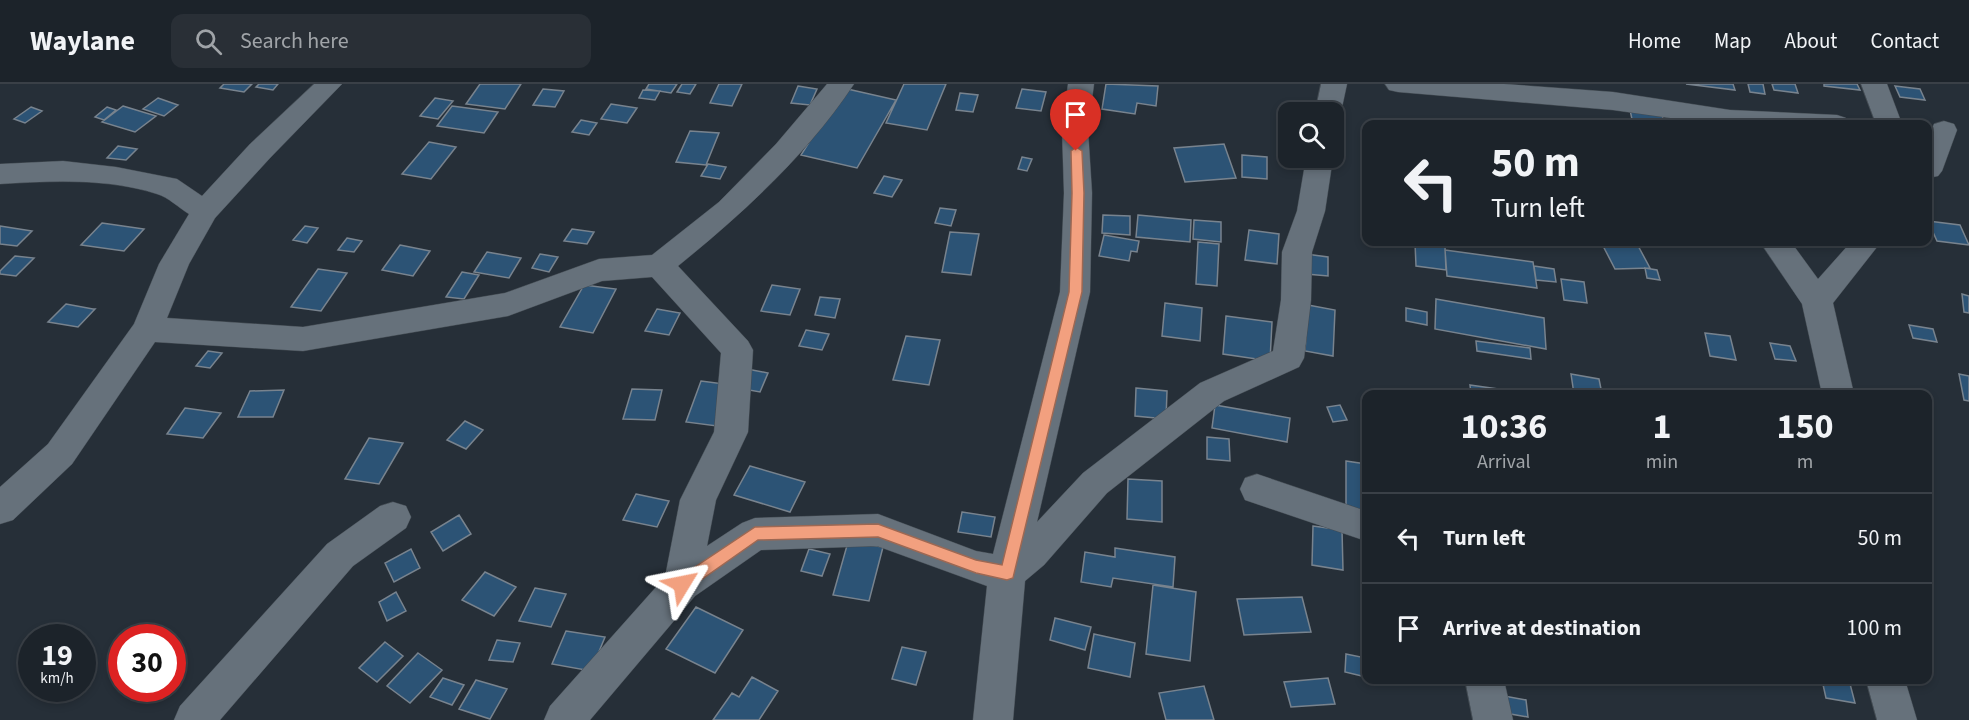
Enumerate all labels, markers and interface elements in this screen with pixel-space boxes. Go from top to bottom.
search box [171,14,591,68]
text: Waylane [30,21,135,61]
icon: search [192,25,225,58]
text: Search here [240,25,349,57]
text: Home [1628,26,1681,56]
text: Map [1714,26,1752,56]
text: About [1785,26,1837,56]
text: Contact [1870,26,1939,56]
pin [1050,89,1101,151]
icon: arrive [1059,98,1092,131]
map controls [1278,102,1344,168]
button: search [1278,102,1344,168]
text: 50 m [1491,133,1580,193]
icon: left [1392,144,1470,222]
text: Turn left [1491,189,1585,228]
text: 10:36 [1460,401,1547,452]
text: 1 [1652,401,1671,452]
text: 150 [1777,401,1834,452]
text: Arrival [1477,448,1531,476]
text: min [1646,448,1678,476]
text: m [1797,448,1813,476]
icon: left [1392,522,1425,555]
text: Turn left [1443,522,1525,554]
text: 50 m [1857,522,1902,554]
position arrow [650,552,714,616]
icon: arrive [1392,612,1425,645]
text: Arrive at destination [1443,612,1641,644]
text: 100 m [1847,612,1902,644]
speed limit sign: 30 [108,624,186,702]
text: 19 [41,634,73,677]
text: km/h [40,668,74,689]

